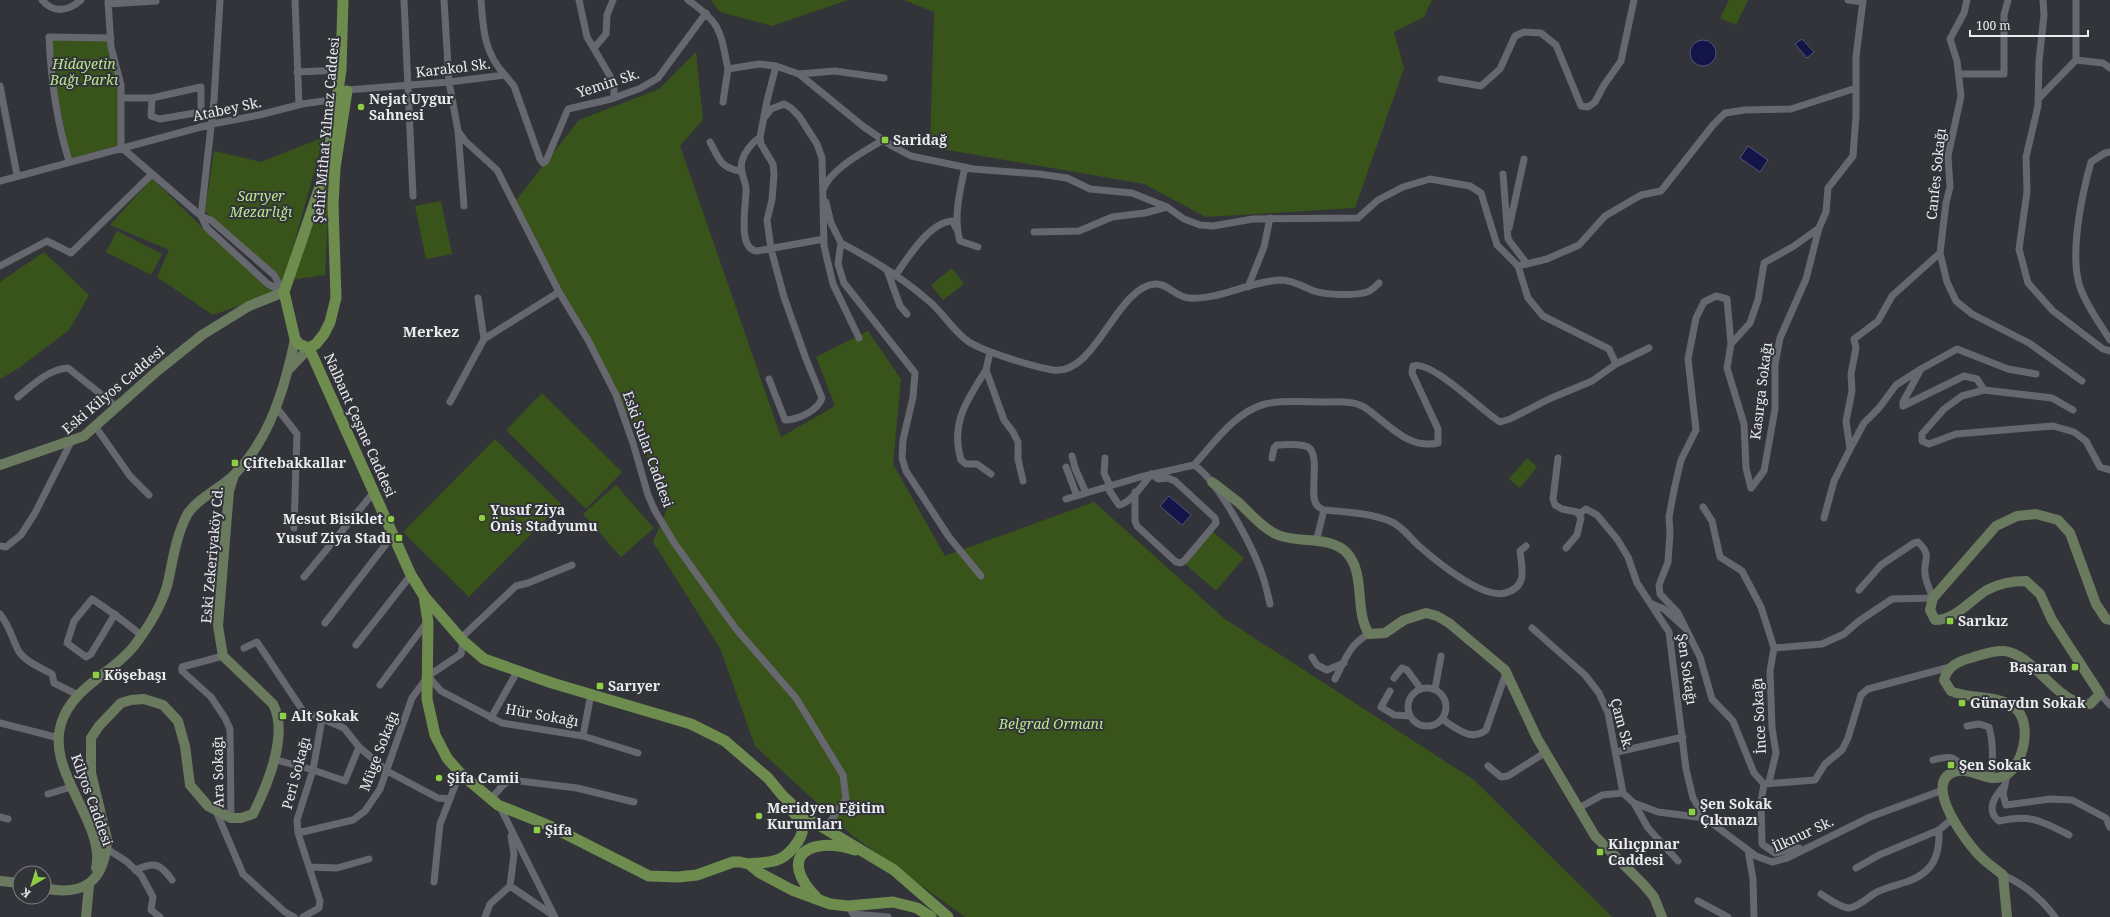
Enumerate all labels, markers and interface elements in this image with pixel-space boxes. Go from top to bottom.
scale bar [1970,12,2088,38]
text: 100 m [1976,17,2011,34]
street label: Şehit Mithat Yılmaz Caddesi [308,36,343,224]
street label: Karakol Sk. [414,53,491,82]
park label: Hidayetin Bağı Parkı [49,54,119,89]
street label: Yemin Sk. [573,63,642,102]
place label: Nejat Uygur Sahnesi [369,89,454,124]
street label: Atabey Sk. [191,92,263,125]
marker: Nejat Uygur Sahnesi [356,102,366,112]
street label: Canfes Sokağı [1921,127,1950,221]
place label: Saridağ [893,130,947,149]
marker: Saridağ [880,135,890,145]
park label: Sarıyer Mezarlığı [229,186,293,221]
district label: Merkez [403,321,459,341]
street label: Eski Kilyos Caddesi [58,341,168,438]
street label: Kasırga Sokağı [1745,341,1776,441]
street label: Nalbant Çeşme Caddesi [320,350,401,500]
street label: Eski Sular Caddesi [619,388,678,510]
place label: Çiftebakkallar [243,453,347,472]
marker: Çiftebakkallar [230,458,240,468]
street label: Eski Zekeriyaköy Cd. [196,486,227,624]
place label: Yusuf Ziya Öniş Stadyumu [490,500,598,535]
place label: Mesut Bisiklet [283,509,383,528]
marker: Yusuf Ziya Öniş Stadyumu [477,513,487,523]
marker: Mesut Bisiklet [386,514,396,524]
place label: Yusuf Ziya Stadı [276,528,391,547]
marker: Yusuf Ziya Stadı [394,533,404,543]
place label: Sarıkız [1958,611,2008,630]
marker: Sarıkız [1945,616,1955,626]
street label: Şen Sokağı [1673,632,1702,706]
place label: Başaran [2009,657,2067,676]
marker: Başaran [2070,662,2080,672]
place label: Köşebaşı [104,665,167,684]
marker: Köşebaşı [91,670,101,680]
place label: Sarıyer [608,676,661,695]
street label: İnce Sokağı [1747,677,1770,754]
marker: Sarıyer [595,681,605,691]
place label: Günaydın Sokak [1970,693,2086,712]
street label: Çam Sk. [1606,696,1638,752]
marker: Günaydın Sokak [1957,698,1967,708]
street label: Hür Sokağı [504,699,581,730]
place label: Alt Sokak [291,706,359,725]
street label: Müge Sokağı [355,708,403,794]
marker: Alt Sokak [278,711,288,721]
park label: Belgrad Ormanı [998,714,1104,733]
street label: Peri Sokağı [277,734,314,811]
street label: Ara Sokağı [207,736,228,808]
street label: Kilyos Caddesi [67,751,118,849]
place label: Şen Sokak [1959,755,2031,774]
marker: Şen Sokak [1946,760,1956,770]
place label: Şifa Camii [447,768,519,787]
marker: Şifa Camii [434,773,444,783]
place label: Şen Sokak Çıkmazı [1700,794,1772,829]
place label: Meridyen Eğitim Kurumları [767,798,885,833]
marker: Şen Sokak Çıkmazı [1687,807,1697,817]
marker: Meridyen Eğitim Kurumları [754,811,764,821]
street label: İlknur Sk. [1769,811,1836,856]
place label: Şifa [545,820,572,839]
marker: Şifa [532,825,542,835]
place label: Kılıçpınar Caddesi [1608,834,1680,869]
marker: Kılıçpınar Caddesi [1595,847,1605,857]
north arrow [12,865,52,905]
text: K [17,884,33,902]

